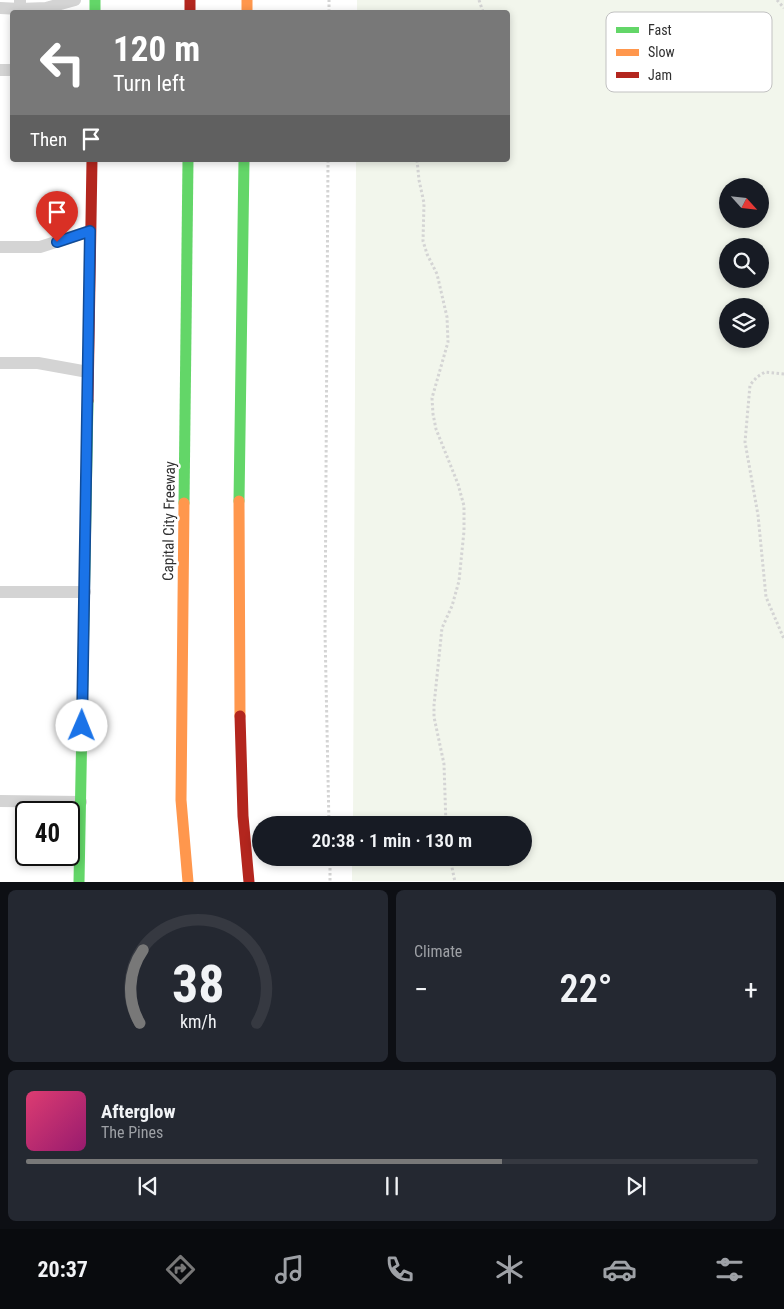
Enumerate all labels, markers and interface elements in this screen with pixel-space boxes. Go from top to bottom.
legend [606,12,772,92]
text: Fast [648,22,672,38]
text: 120 m [113,29,200,70]
icon: left [30,30,95,95]
text: Slow [648,44,675,60]
text: Jam [648,67,672,83]
text: Turn left [113,71,185,96]
icon: arrive [77,125,105,153]
text: Then [30,128,67,151]
north arrow [719,178,769,228]
map controls [719,178,769,348]
pin [36,191,78,242]
icon: arrive [43,198,71,226]
button: search [719,238,769,288]
button: layers [719,298,769,348]
street label: Capital City Freeway [159,461,179,581]
position arrow [55,699,107,751]
speed limit sign: 40 [15,801,80,866]
text: 20:38 · 1 min · 130 m [312,829,472,852]
text: Climate [414,942,462,961]
text: 38 [172,954,224,1015]
text: 22° [560,967,612,1011]
text: − [414,973,428,1006]
text: + [744,973,758,1006]
text: km/h [180,1011,216,1032]
text: Afterglow [101,1100,175,1123]
text: The Pines [101,1123,163,1142]
icon: previous [134,1172,162,1200]
icon: pause [378,1172,406,1200]
icon: next [622,1172,650,1200]
icon: directions [163,1252,198,1287]
icon: music [272,1252,307,1287]
icon: phone [382,1252,417,1287]
icon: climate [492,1252,527,1287]
icon: car [602,1252,637,1287]
icon: filters [712,1252,747,1287]
text: 20:37 [37,1257,88,1282]

